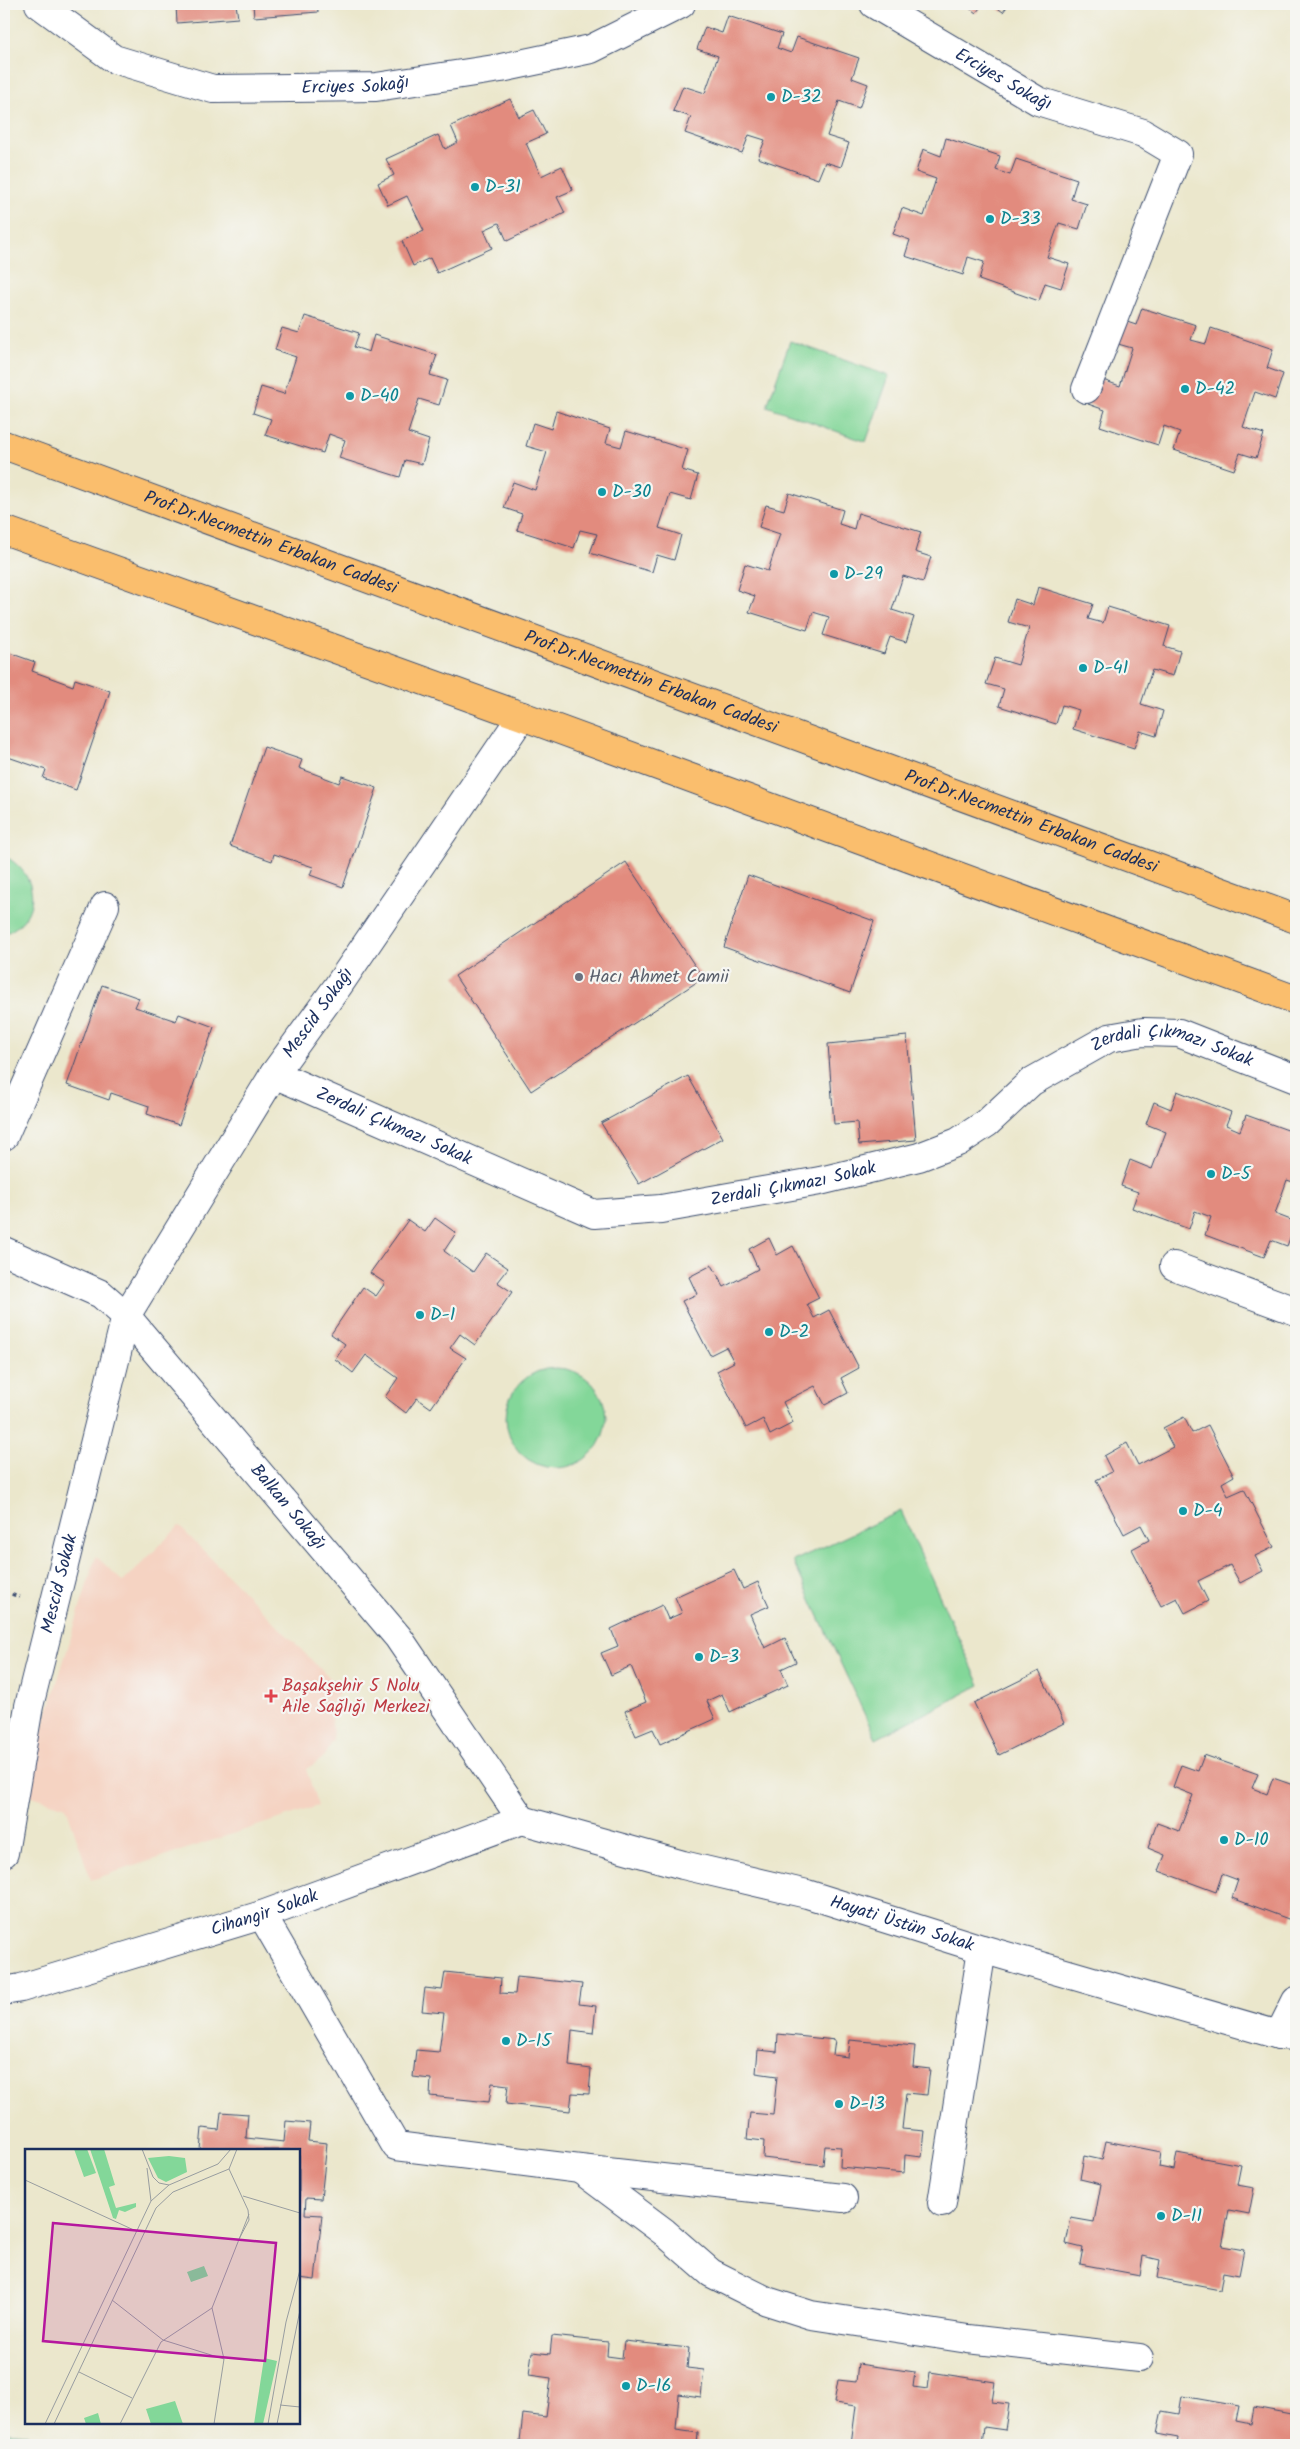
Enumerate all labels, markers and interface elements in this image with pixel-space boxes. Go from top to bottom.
street label: Erciyes Sokağı [949,40,1055,119]
street label: Erciyes Sokağı [301,68,411,102]
place label: D-32 [781,83,822,112]
marker: D-32 [765,91,777,103]
place label: D-31 [485,173,521,202]
marker: D-31 [469,181,481,193]
place label: D-33 [1000,205,1040,234]
marker: D-33 [984,213,996,225]
place label: D-42 [1195,375,1235,404]
place label: D-40 [360,382,399,411]
marker: D-42 [1179,383,1191,395]
marker: D-40 [344,390,356,402]
place label: D-30 [612,478,651,507]
street label: Prof.Dr.Necmettin Erbakan Caddesi [140,483,402,603]
marker: D-30 [596,486,608,498]
place label: D-29 [844,560,883,589]
marker: D-29 [828,568,840,580]
street label: Prof.Dr.Necmettin Erbakan Caddesi [520,623,782,742]
place label: D-41 [1093,654,1128,683]
marker: D-41 [1077,662,1089,674]
street label: Prof.Dr.Necmettin Erbakan Caddesi [900,762,1163,882]
street label: Mescid Sokağı [275,962,361,1065]
place label: Hacı Ahmet Camii [589,963,729,992]
marker: Hacı Ahmet Camii [573,971,585,983]
street label: Zerdali Çıkmazı Sokak [1085,1017,1258,1075]
street label: Zerdali Çıkmazı Sokak [311,1079,477,1174]
street label: Zerdali Çıkmazı Sokak [708,1153,880,1215]
place label: D-5 [1221,1160,1252,1189]
marker: D-5 [1205,1168,1217,1180]
place label: D-1 [430,1301,456,1330]
marker: D-1 [414,1309,426,1321]
place label: D-2 [779,1318,809,1347]
marker: D-2 [763,1326,775,1338]
street label: Balkan Sokağı [243,1457,333,1557]
place label: D-4 [1193,1497,1223,1526]
marker: D-4 [1177,1505,1189,1517]
street label: Mescid Sokak [33,1531,86,1637]
place label: D-3 [709,1643,739,1672]
marker: D-3 [693,1651,705,1663]
place label: Başakşehir 5 Nolu Aile Sağlığı Merkezi [282,1672,431,1722]
marker: Başakşehir 5 Nolu Aile Sağlığı Merkezi [264,1689,278,1703]
place label: D-10 [1234,1826,1269,1855]
marker: D-10 [1218,1834,1230,1846]
street label: Cihangir Sokak [207,1881,323,1944]
street label: Hayati Üstün Sokak [826,1888,978,1960]
place label: D-15 [516,2027,553,2056]
marker: D-15 [500,2035,512,2047]
place label: D-13 [849,2090,885,2119]
marker: D-13 [833,2098,845,2110]
inset map [25,2149,300,2424]
place label: D-11 [1171,2202,1202,2231]
marker: D-11 [1155,2210,1167,2222]
place label: D-16 [636,2372,672,2401]
marker: D-16 [620,2380,632,2392]

